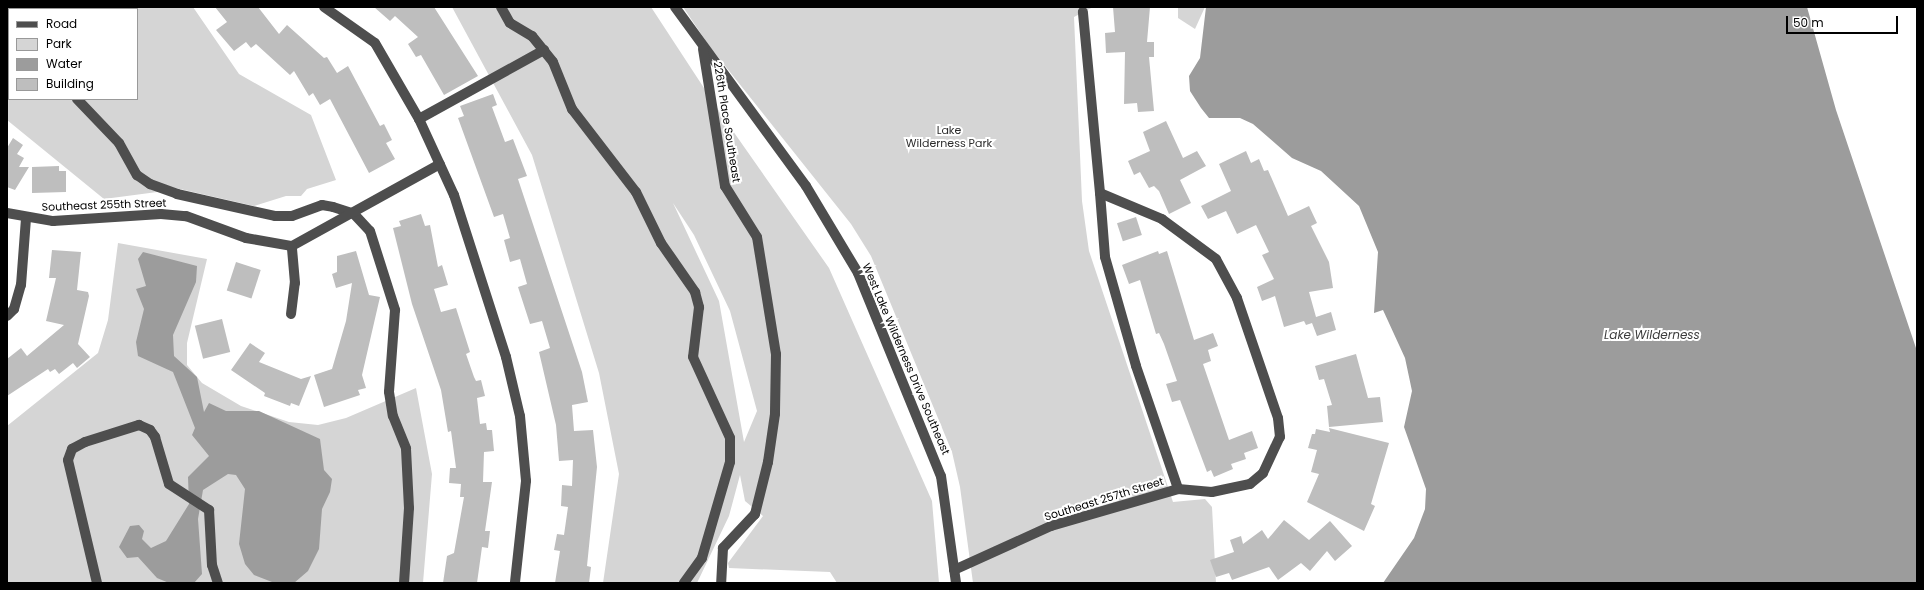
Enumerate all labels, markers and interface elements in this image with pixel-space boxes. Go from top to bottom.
legend [8,8,138,100]
scale bar [1788,8,1900,34]
text: 50 m [1793,14,1824,31]
text: Road [46,15,77,32]
text: Park [46,35,72,52]
text: Water [46,55,82,72]
street label: 226th Place Southeast [711,61,743,183]
text: Building [46,75,94,92]
park label: Lake Wilderness Park [906,124,992,150]
street label: Southeast 255th Street [41,196,167,214]
street label: West Lake Wilderness Drive Southeast [860,261,952,457]
water label: Lake Wilderness [1604,328,1700,342]
street label: Southeast 257th Street [1043,475,1165,523]

